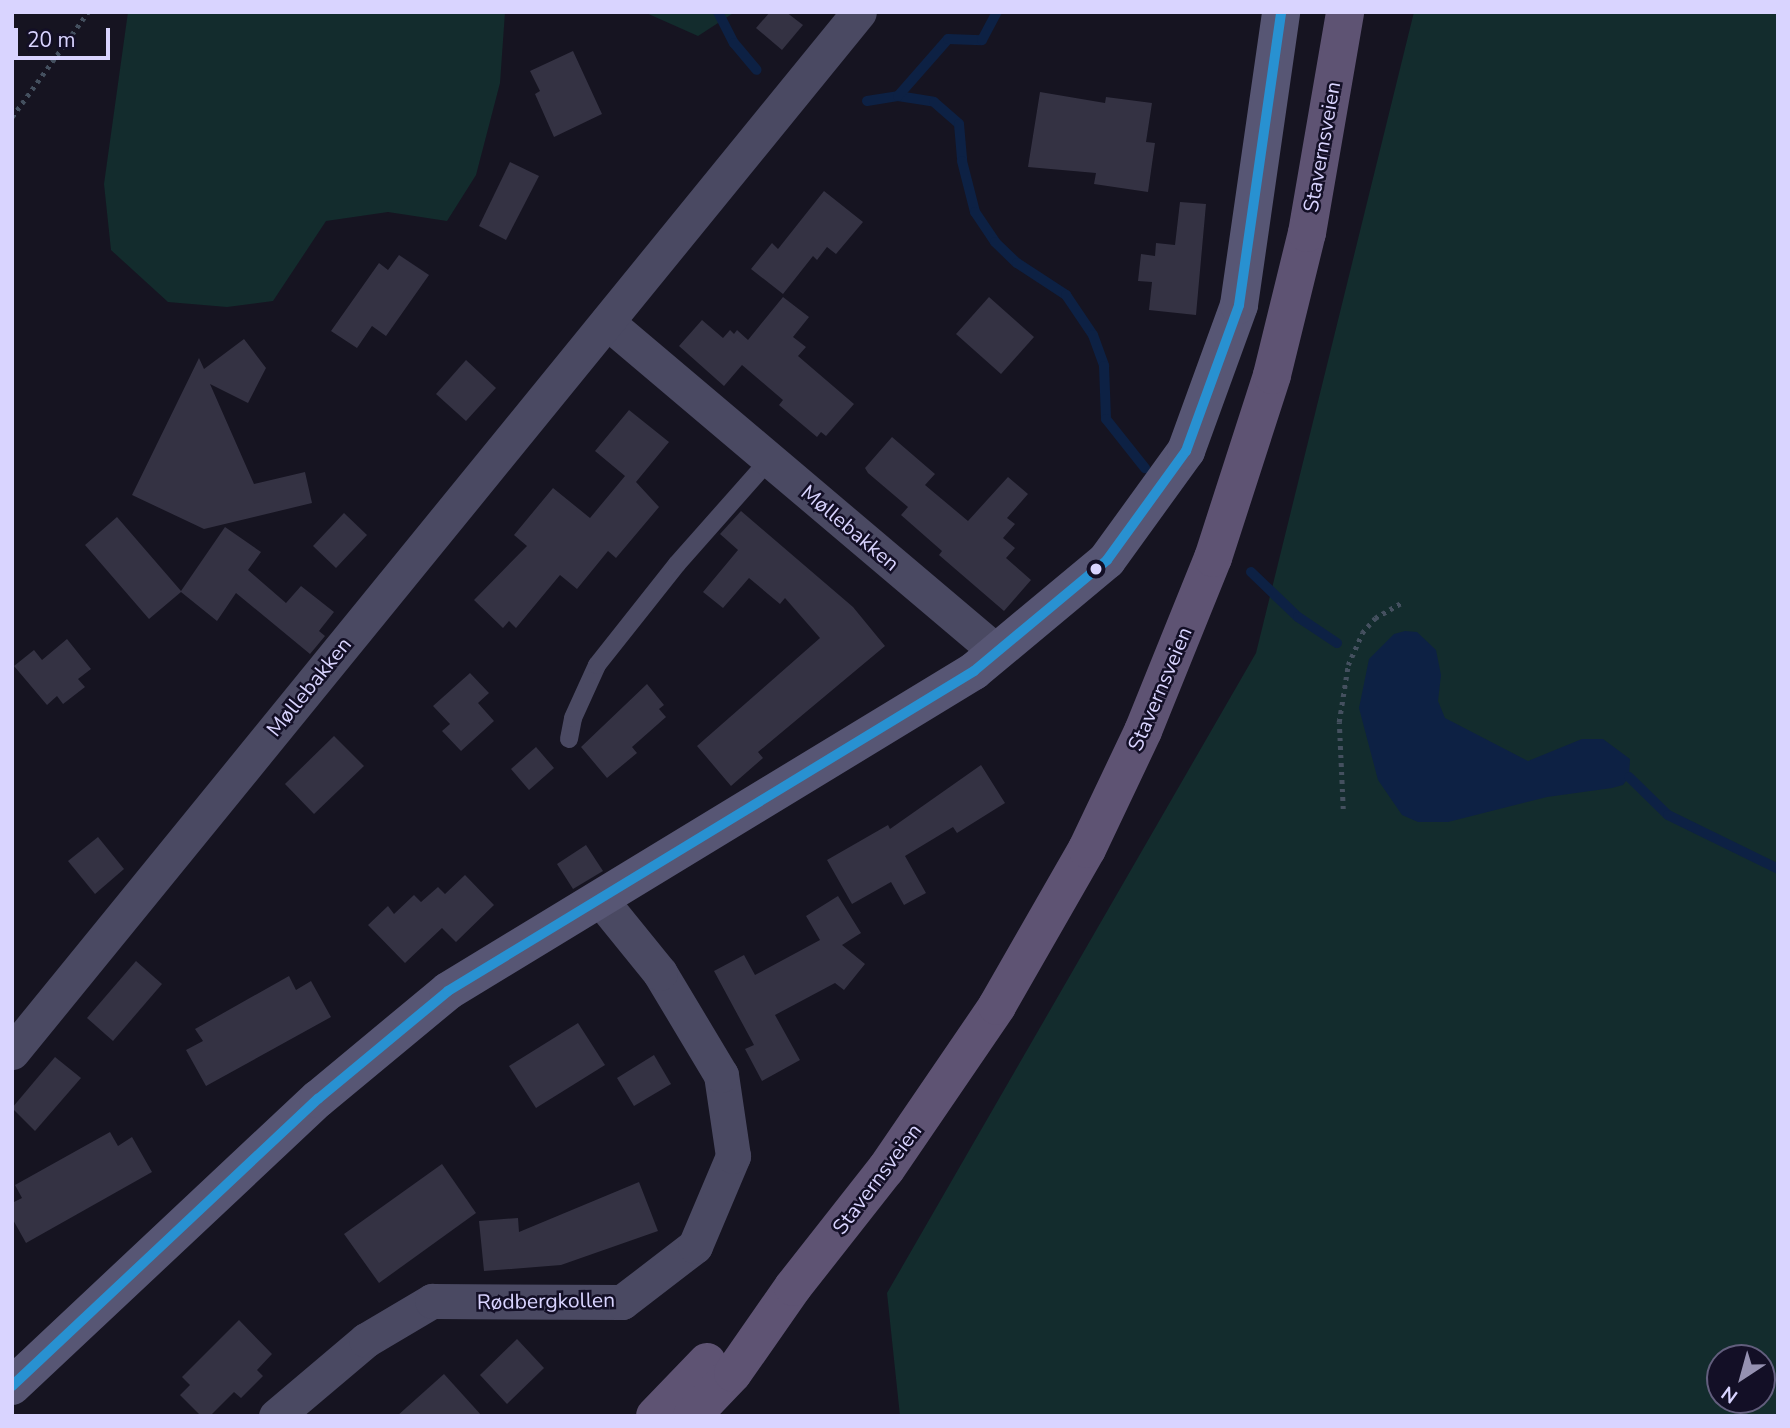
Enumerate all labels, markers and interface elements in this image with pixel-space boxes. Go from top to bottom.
scale bar [18,14,114,58]
text: 20 m [27,26,76,54]
street label: Stavernsveien [1298,80,1346,214]
street label: Møllebakken [796,480,904,576]
unlabelled marker [1089,562,1103,576]
street label: Stavernsveien [1123,623,1197,755]
street label: Møllebakken [261,632,357,742]
street label: Stavernsveien [827,1119,927,1239]
street label: Rødbergkollen [477,1287,615,1315]
north arrow [1706,1344,1776,1414]
text: N [1716,1380,1743,1409]

